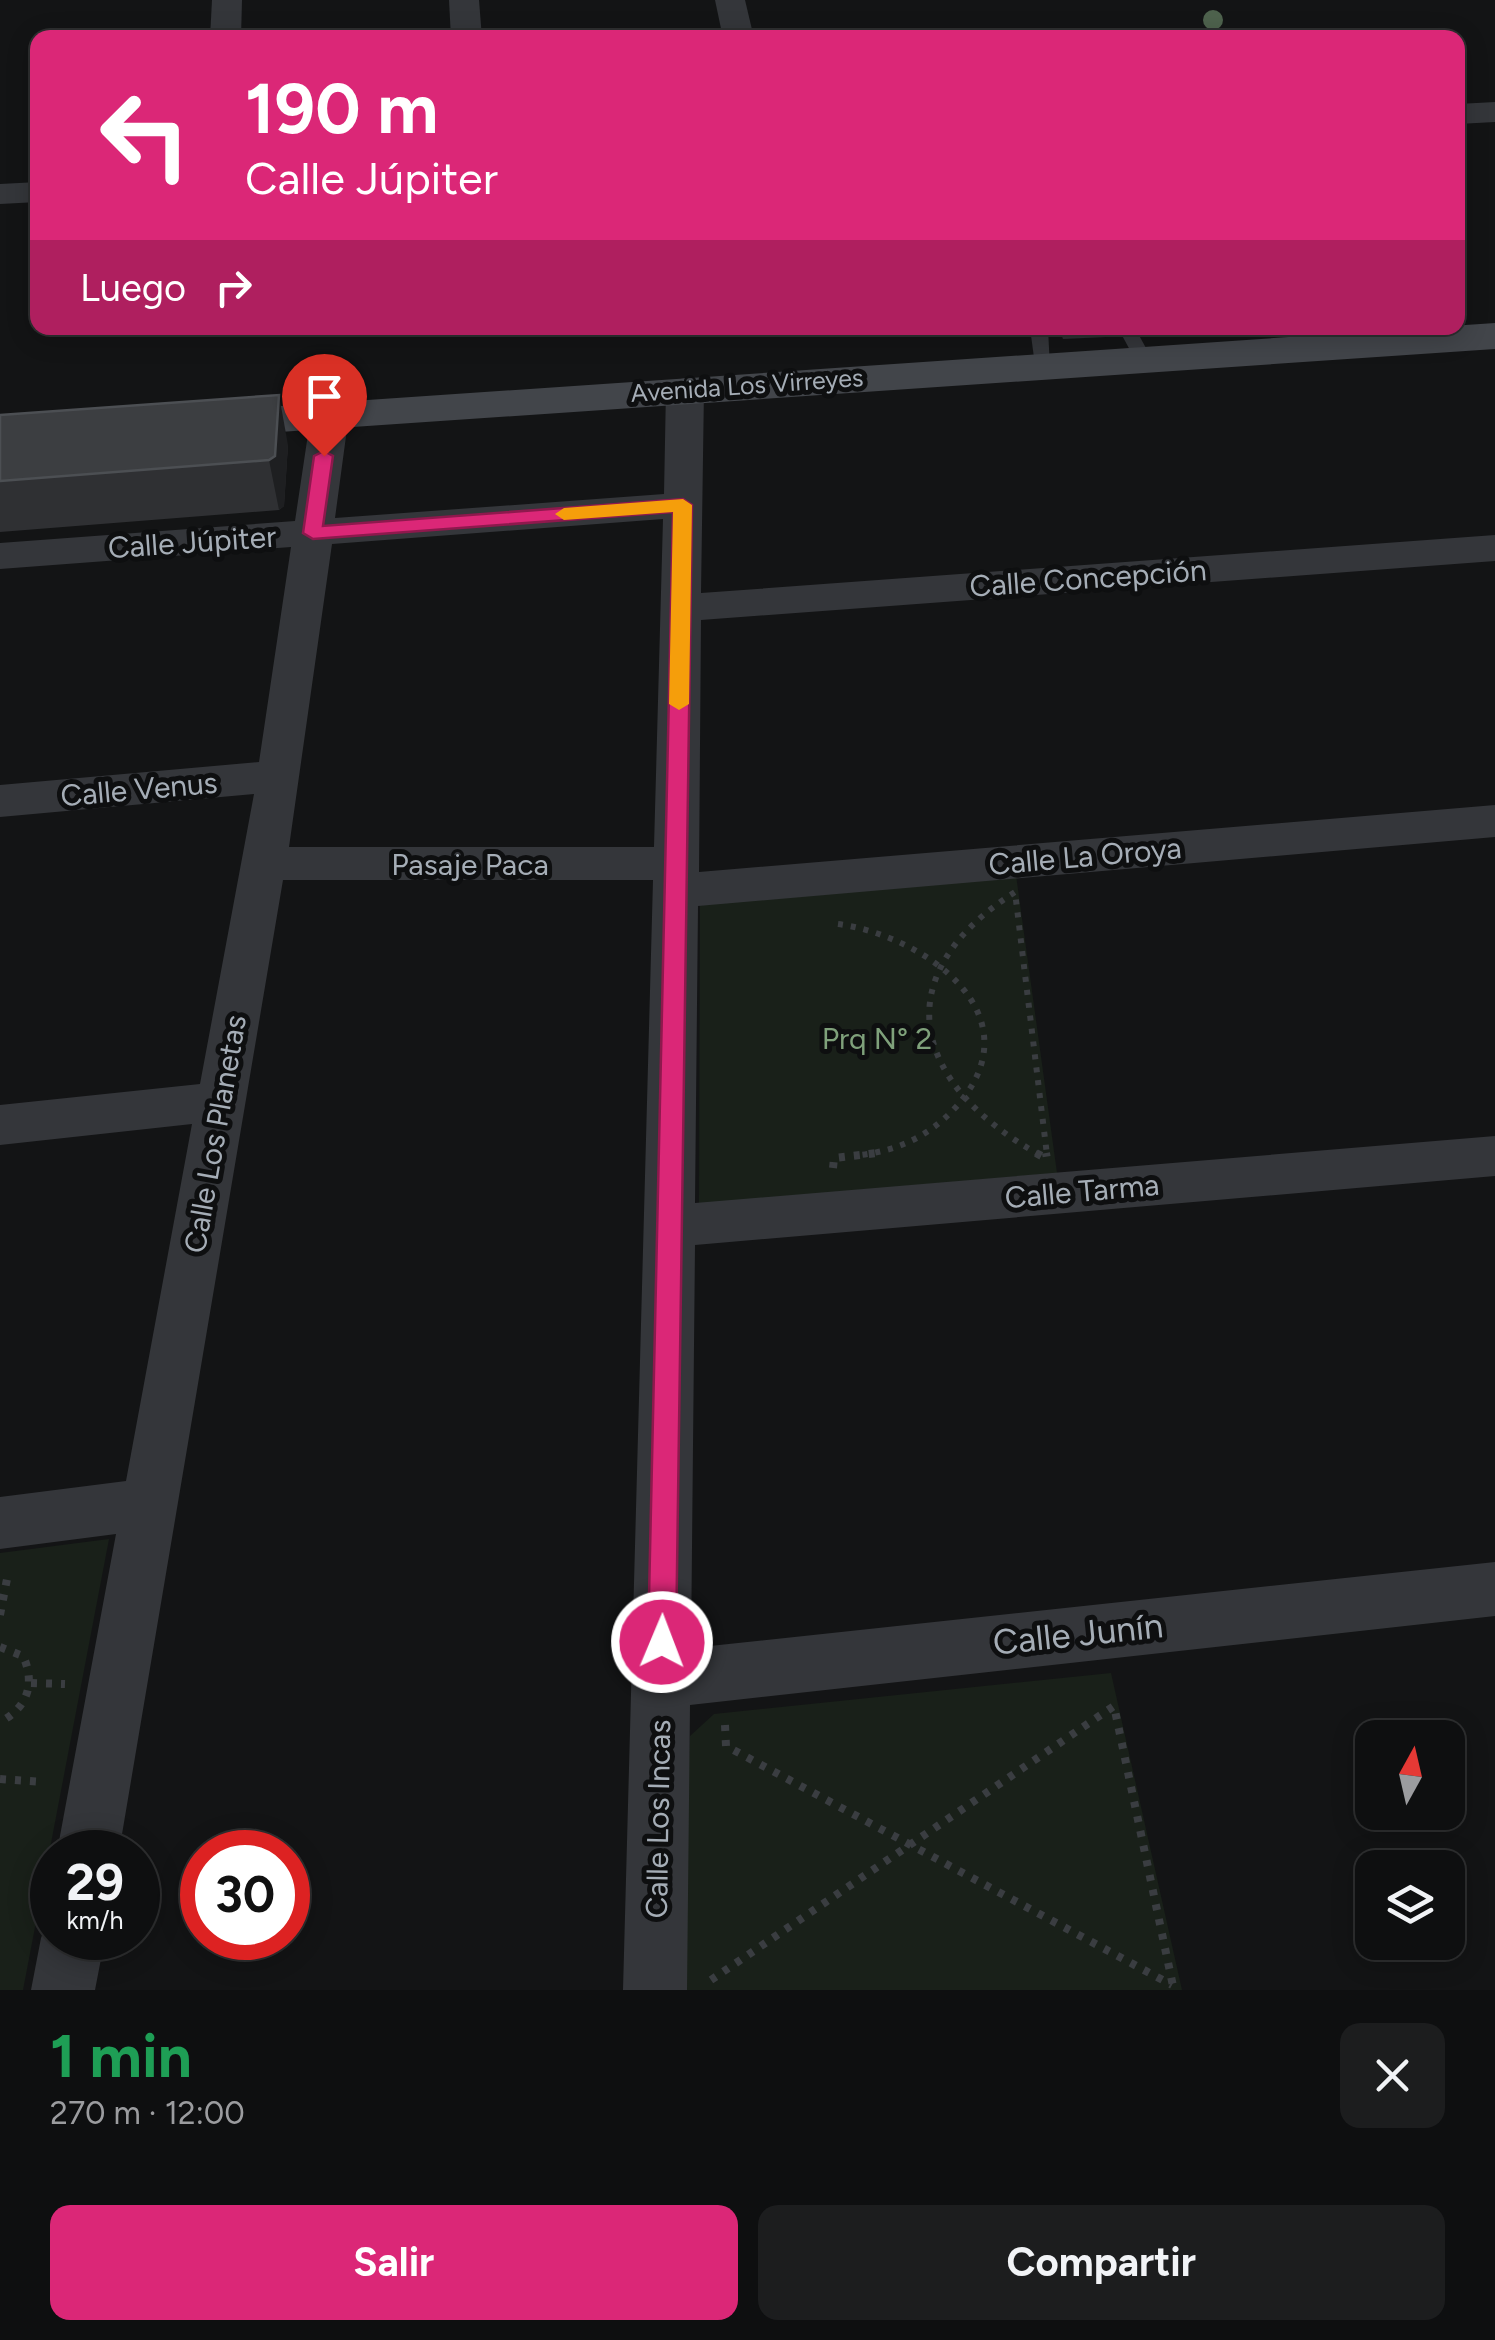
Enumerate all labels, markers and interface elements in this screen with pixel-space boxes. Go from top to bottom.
text: 190 m [245,66,438,151]
icon: left [80,70,210,200]
text: Calle Júpiter [245,151,498,205]
icon: right [206,260,261,315]
text: Luego [80,265,186,311]
pin [282,354,367,457]
street label: Avenida Los Virreyes [630,362,864,408]
icon: arrive [297,369,352,424]
street label: Calle Júpiter [107,518,277,566]
street label: Calle Concepción [968,551,1208,605]
street label: Calle Venus [59,764,219,814]
street label: Calle La Oroya [987,829,1183,883]
street label: Pasaje Paca [391,846,549,883]
street label: Calle Los Planetas [176,1012,254,1256]
park label: Prq N° 2 [822,1020,932,1057]
street label: Calle Tarma [1003,1166,1161,1216]
position arrow [610,1590,714,1694]
street label: Calle Junín [991,1604,1165,1664]
street label: Calle Los Incas [638,1719,678,1919]
north arrow [1355,1720,1465,1830]
map controls [1355,1720,1465,1960]
speed limit sign: 30 [180,1830,310,1960]
button: layers [1355,1850,1465,1960]
text: 29 [66,1852,124,1913]
text: km/h [66,1905,124,1935]
text: 1 min [50,2020,192,2092]
button: close [1340,2023,1445,2128]
text: 270 m · 12:00 [50,2094,245,2132]
button: Salir [50,2205,738,2320]
button: Compartir [758,2205,1445,2320]

